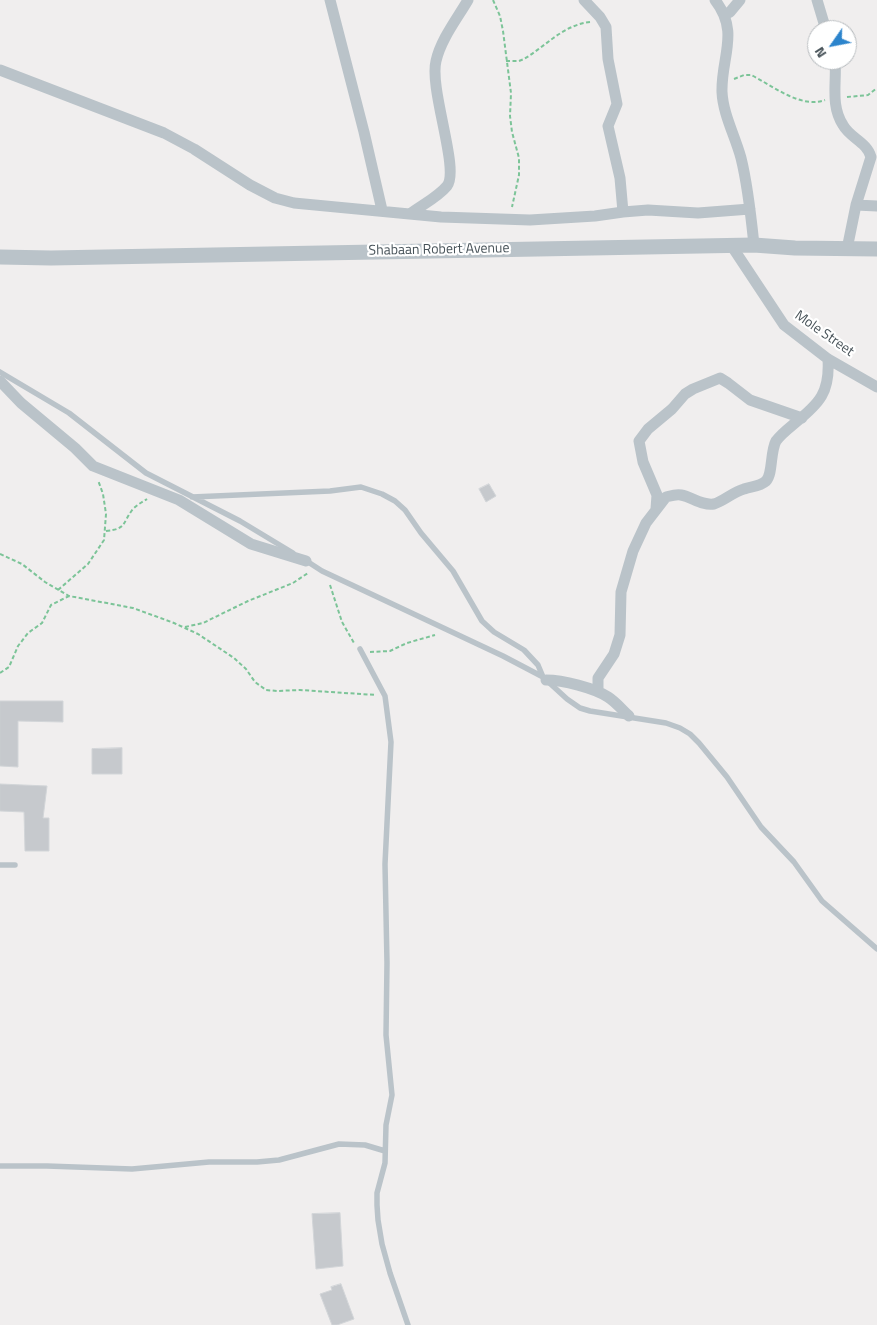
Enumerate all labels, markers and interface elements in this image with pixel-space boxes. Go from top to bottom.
north arrow [807,20,857,70]
text: N [808,43,831,63]
street label: Shabaan Robert Avenue [368,240,510,260]
street label: Mole Street [791,307,857,361]

